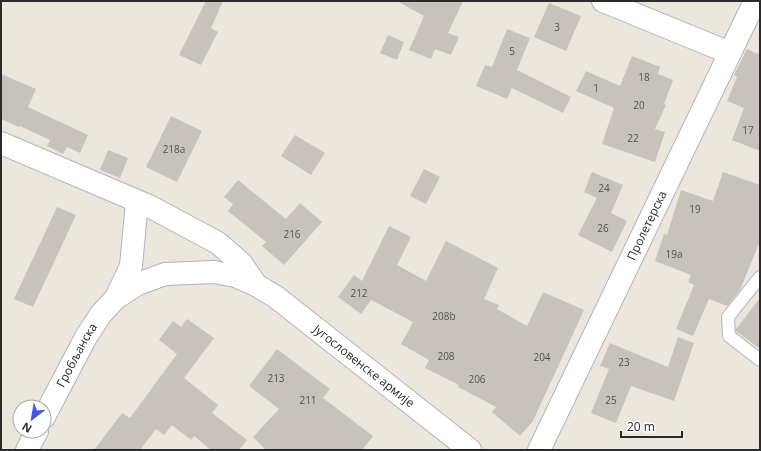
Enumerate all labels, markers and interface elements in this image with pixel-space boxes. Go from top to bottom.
house number: 3 [554,20,560,34]
house number: 5 [509,44,515,58]
house number: 18 [638,70,650,84]
house number: 1 [593,81,599,95]
house number: 20 [633,98,645,112]
house number: 17 [742,123,754,137]
house number: 22 [627,131,639,145]
house number: 218a [163,142,185,156]
house number: 24 [598,181,610,195]
street label: Пролетерска [623,188,670,263]
house number: 19 [689,202,701,216]
house number: 26 [597,221,609,235]
house number: 216 [283,227,301,241]
house number: 19a [666,247,683,261]
house number: 212 [350,286,368,300]
house number: 208b [432,309,456,323]
street label: Гробљанска [52,319,101,390]
street label: Југословенске армије [309,320,419,411]
house number: 208 [437,349,455,363]
house number: 204 [533,350,551,364]
house number: 23 [618,355,630,369]
house number: 213 [267,371,285,385]
house number: 206 [468,372,486,386]
house number: 211 [299,393,317,407]
house number: 25 [605,393,617,407]
north arrow [12,399,52,439]
scale bar [621,413,682,439]
text: 20 m [627,418,655,435]
text: N [19,419,34,437]

